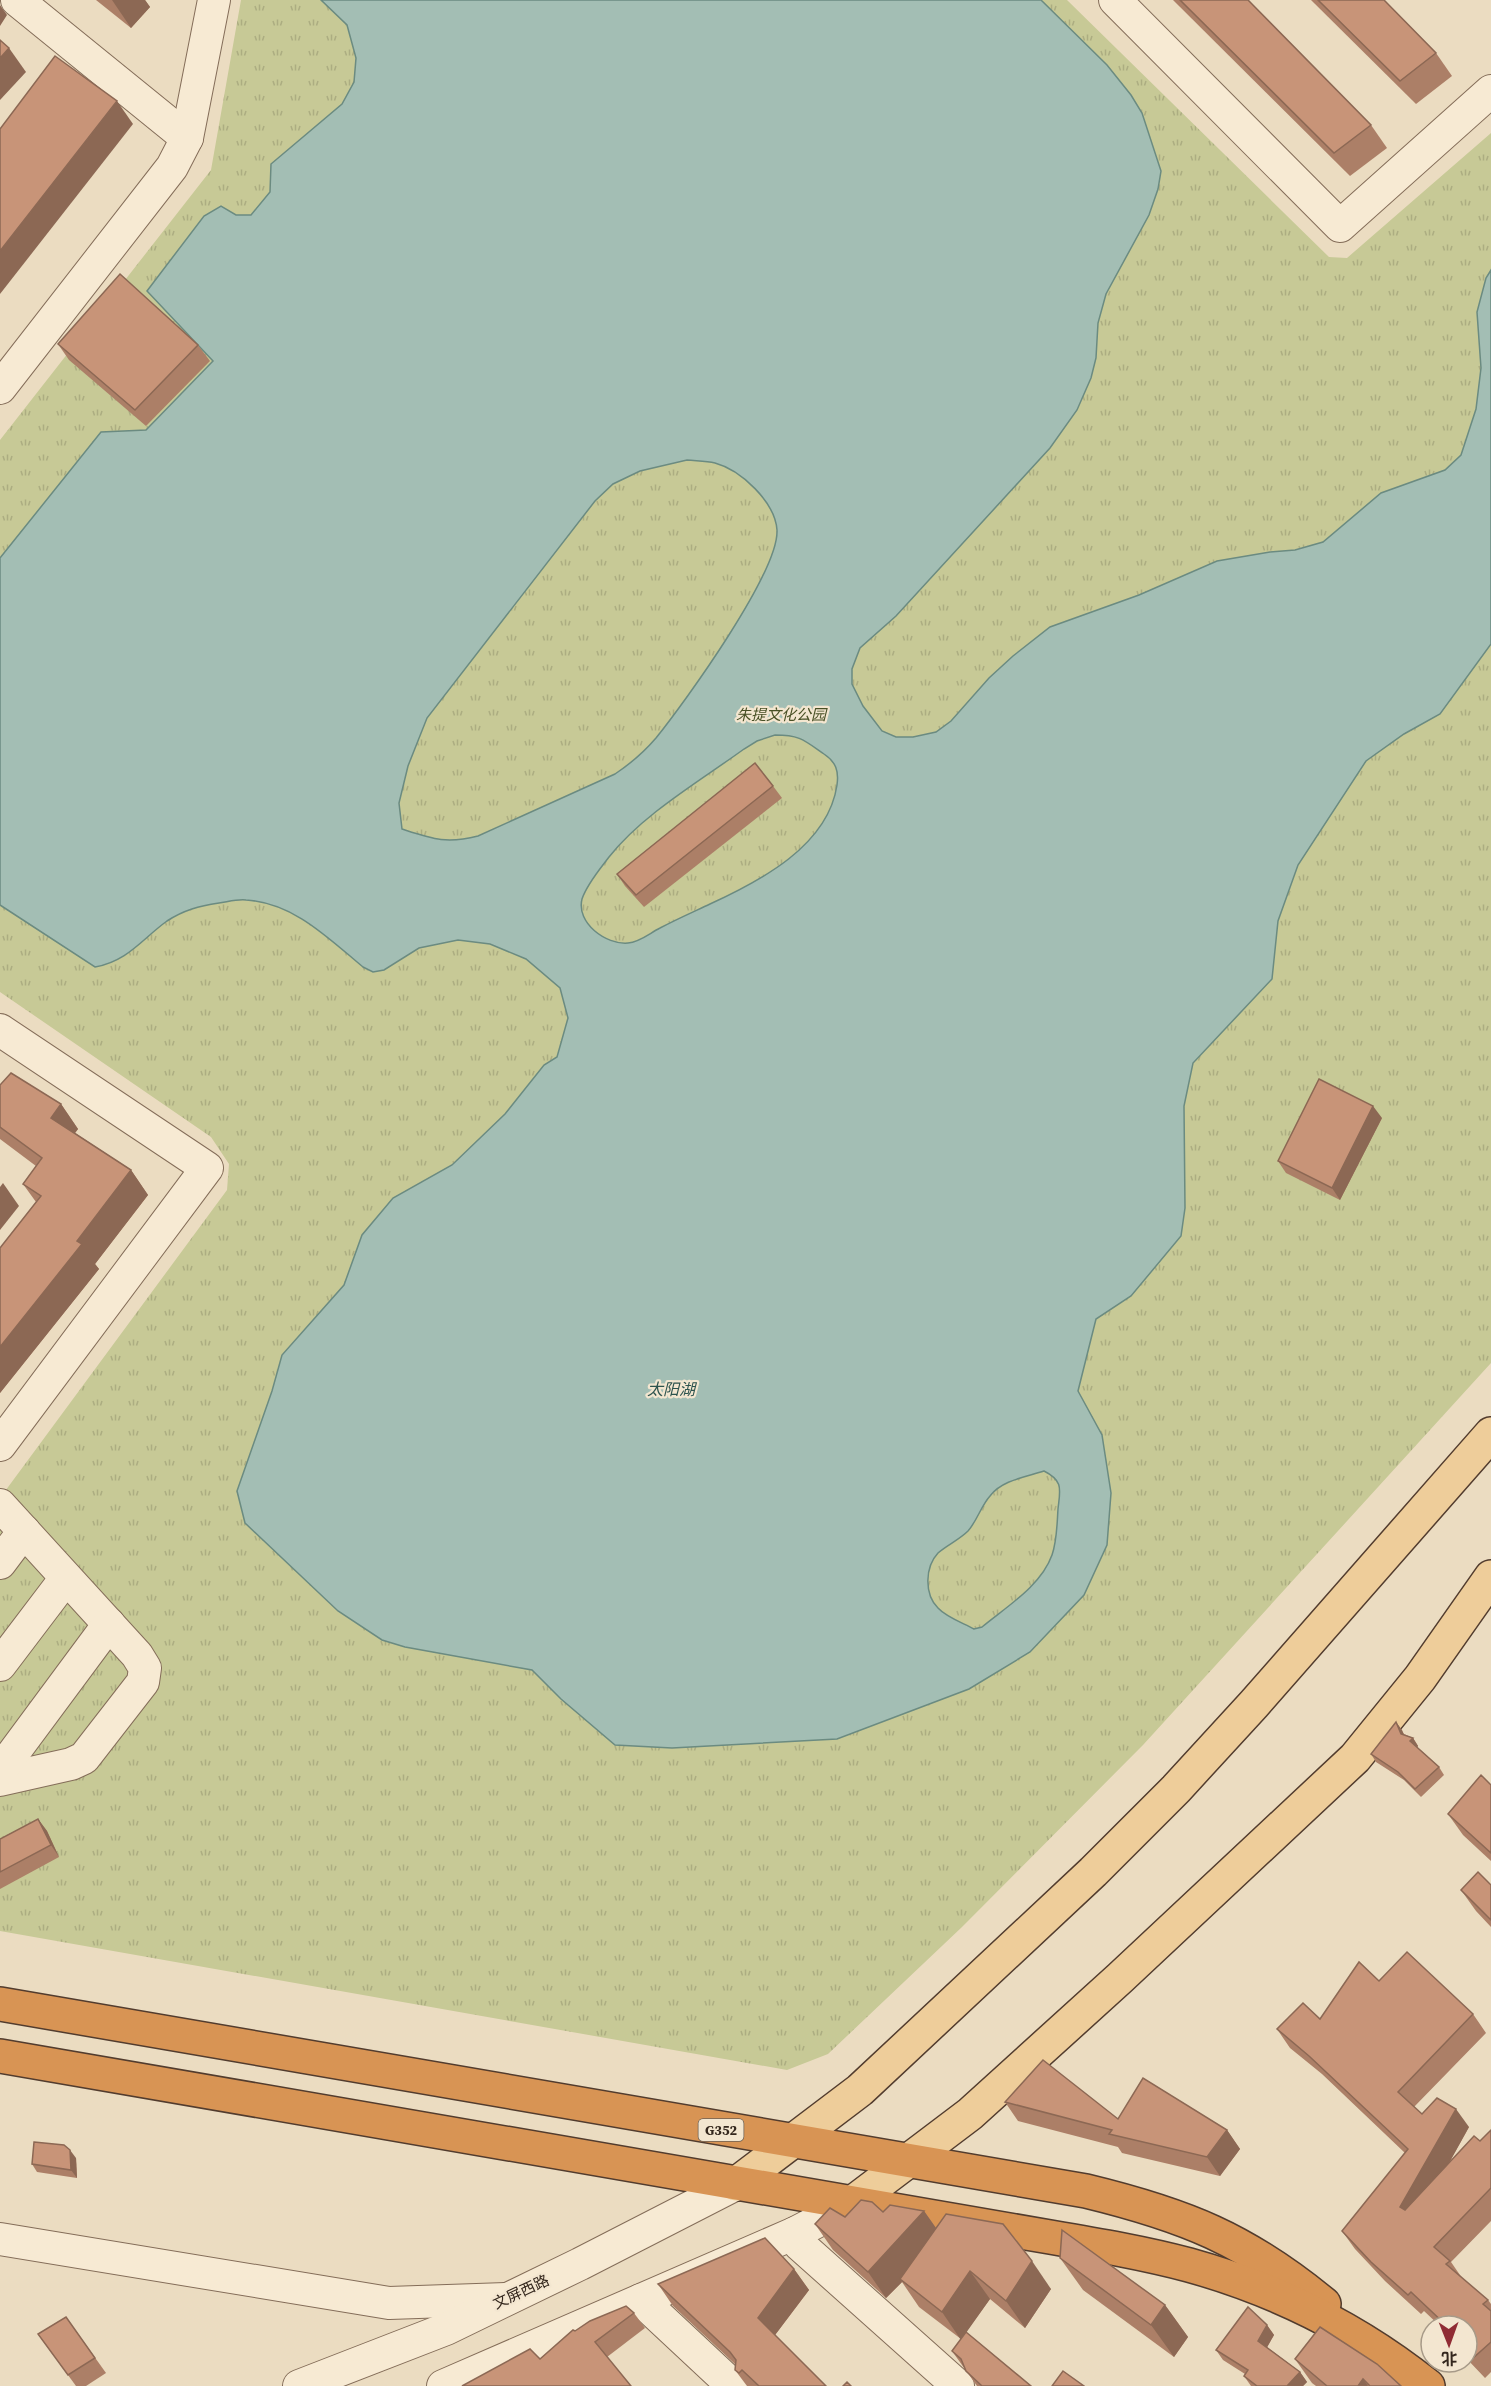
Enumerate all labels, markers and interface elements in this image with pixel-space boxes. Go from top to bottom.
park label: 朱提文化公园 [736,704,828,725]
water label: 太阳湖 [647,1378,698,1400]
road number: G352 [698,2119,744,2141]
street label: 文屏西路 [489,2269,552,2314]
north arrow [1419,2314,1479,2374]
text: 北 [1441,2348,1457,2370]

